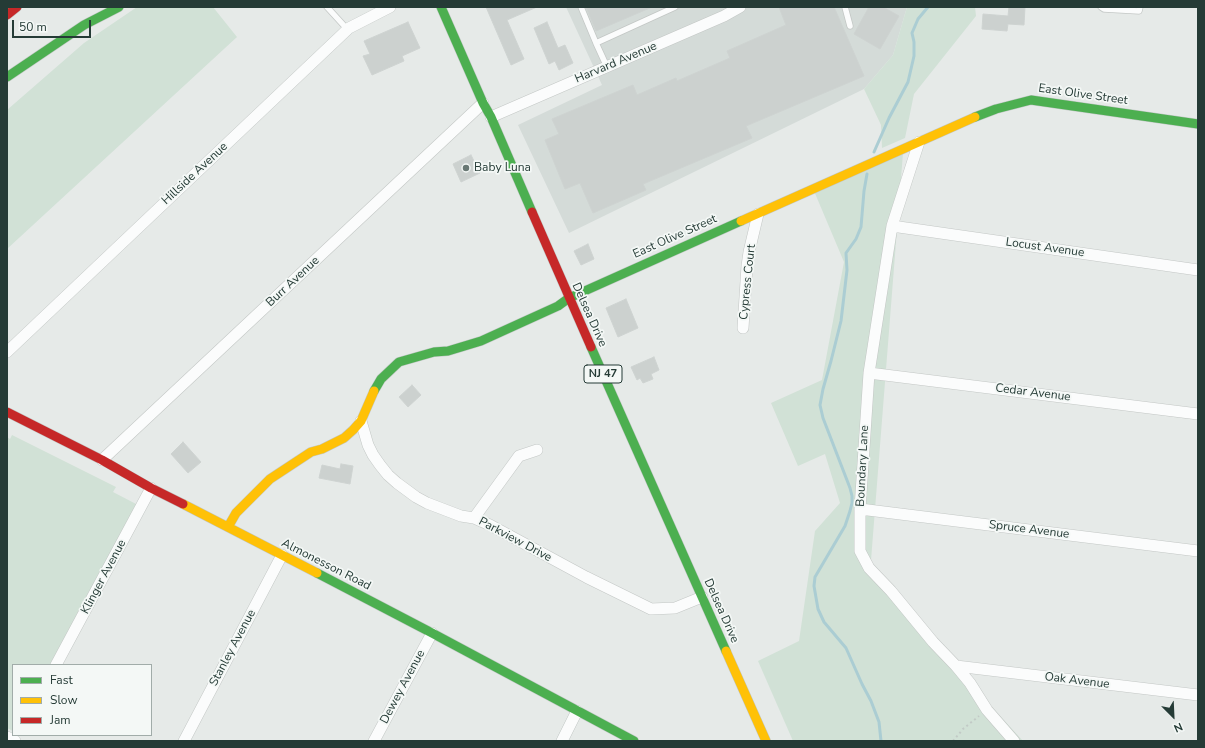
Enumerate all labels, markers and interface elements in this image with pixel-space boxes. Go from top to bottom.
scale bar [14,12,93,38]
text: 50 m [19,19,47,35]
street label: Harvard Avenue [573,39,659,87]
street label: East Olive Street [1037,82,1129,108]
street label: Hillside Avenue [159,140,231,208]
place label: Baby Luna [474,161,531,175]
marker: Baby Luna [461,163,471,173]
street label: East Olive Street [631,212,719,262]
street label: Locust Avenue [1005,235,1085,261]
street label: Cypress Court [737,243,759,321]
street label: Burr Avenue [263,254,323,310]
street label: Delsea Drive [568,281,610,349]
road number: NJ 47 [584,365,622,383]
street label: Cedar Avenue [995,381,1071,405]
street label: Boundary Lane [854,425,872,507]
street label: Parkview Drive [476,515,554,565]
street label: Spruce Avenue [988,518,1070,542]
street label: Almonesson Road [279,536,373,594]
street label: Klinger Avenue [78,537,130,617]
street label: Delsea Drive [700,577,742,645]
street label: Stanley Avenue [207,607,259,689]
street label: Dewey Avenue [377,648,429,726]
legend [12,664,152,736]
street label: Oak Avenue [1044,670,1110,692]
text: Fast [50,672,73,688]
text: Slow [50,692,78,708]
north arrow [1153,696,1193,736]
text: Jam [50,712,71,728]
text: N [1171,719,1185,736]

